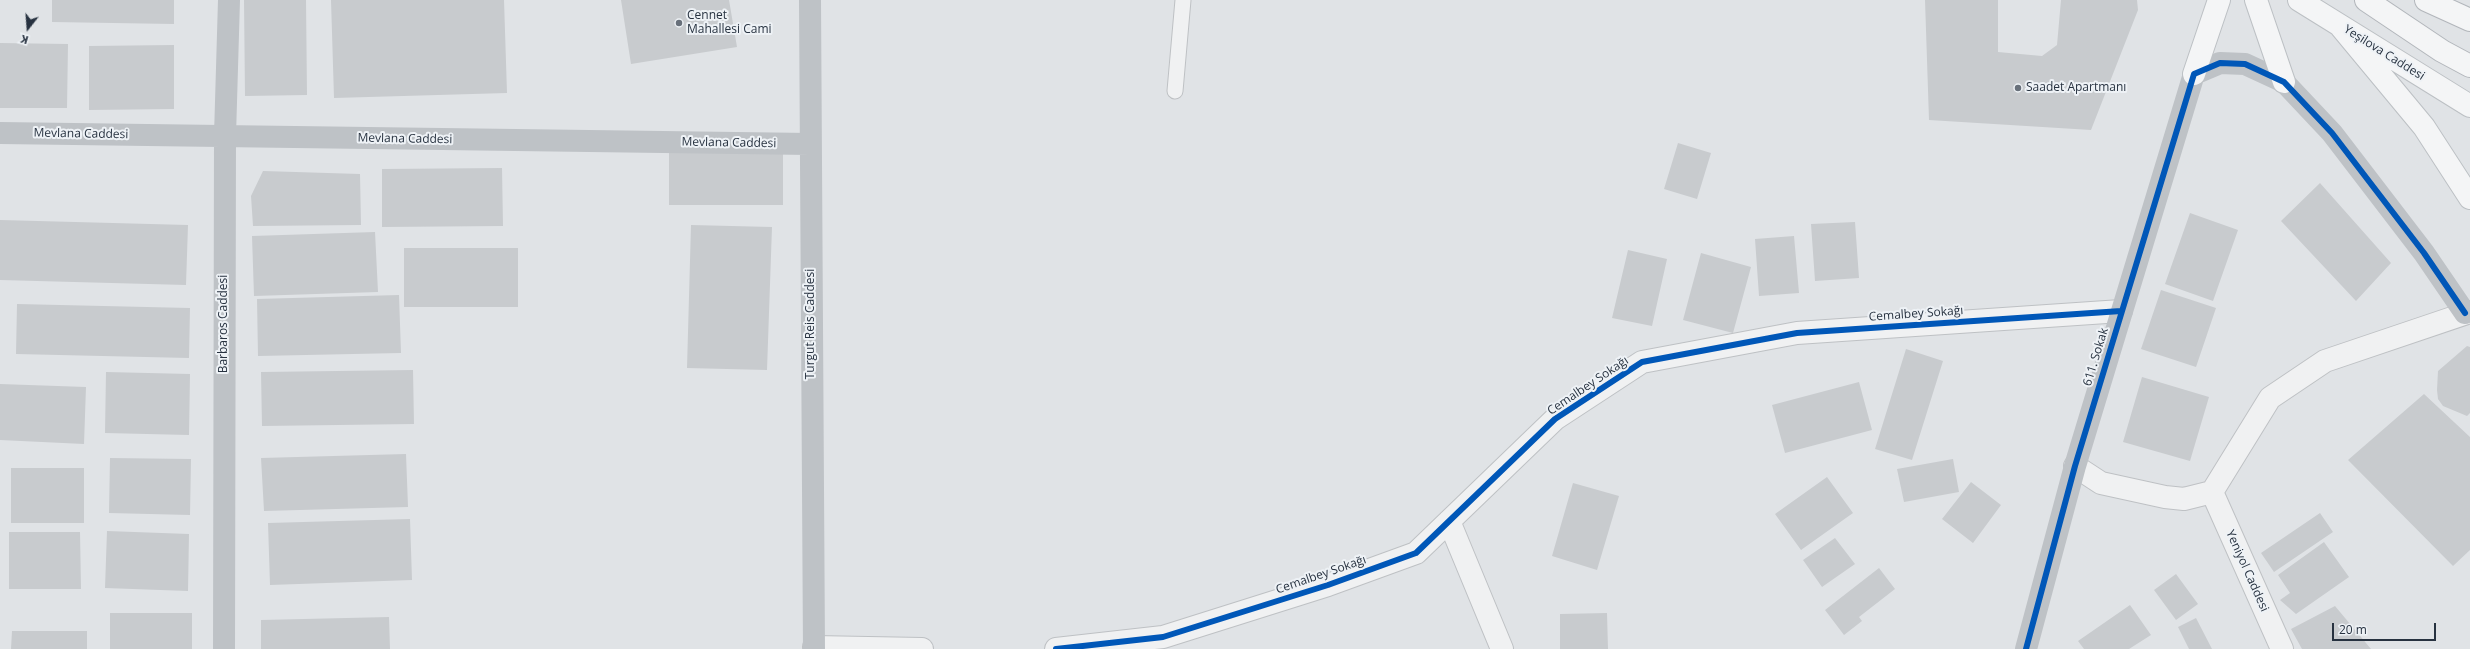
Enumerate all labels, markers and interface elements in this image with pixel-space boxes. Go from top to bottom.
north arrow [8,8,48,48]
place label: Cennet Mahallesi Cami [687,9,772,37]
marker: Cennet Mahallesi Cami [674,18,684,28]
street label: Yeşilova Caddesi [2341,22,2427,84]
text: K [19,32,30,48]
place label: Saadet Apartmanı [2026,81,2126,95]
marker: Saadet Apartmanı [2013,83,2023,93]
street label: Mevlana Caddesi [33,126,129,142]
street label: Mevlana Caddesi [357,131,453,147]
street label: Mevlana Caddesi [681,135,777,151]
street label: Turgut Reis Caddesi [804,269,818,379]
street label: Barbaros Caddesi [217,275,231,373]
street label: Cemalbey Sokağı [1868,304,1964,324]
street label: 611. Sokak [2080,326,2112,388]
street label: Cemalbey Sokağı [1545,354,1631,418]
street label: Yeniyol Caddesi [2223,528,2271,614]
street label: Cemalbey Sokağı [1274,553,1368,597]
scale bar [2334,615,2438,641]
text: 20 m [2339,621,2367,638]

